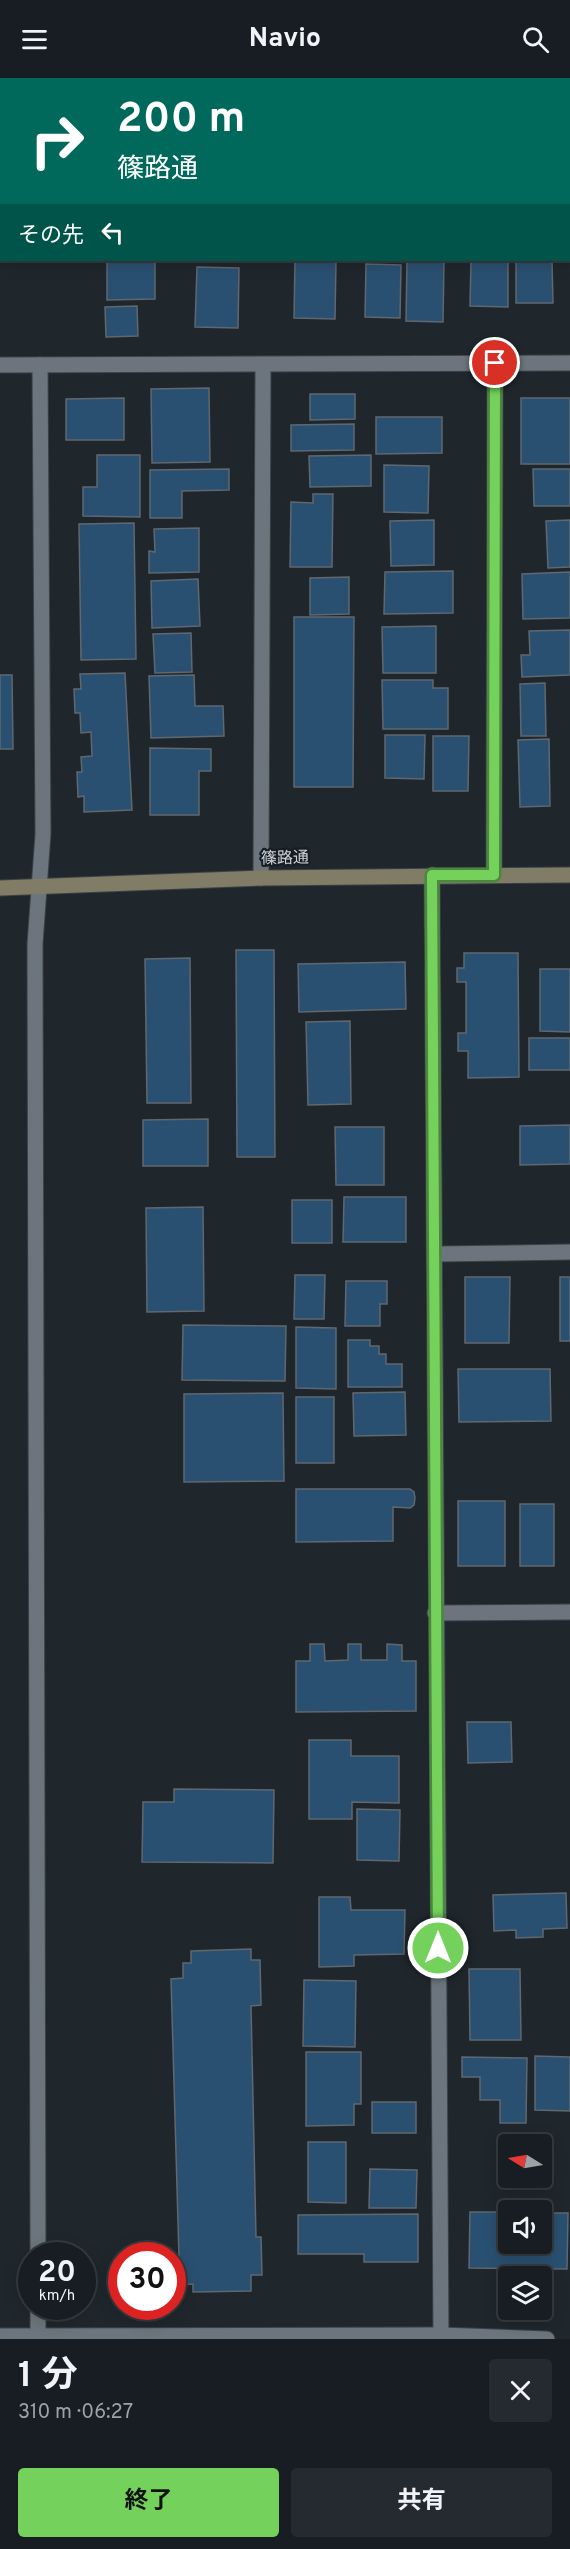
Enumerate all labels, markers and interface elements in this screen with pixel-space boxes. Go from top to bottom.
text: Navio [249,22,321,56]
icon: menu [18,23,51,56]
icon: search [519,23,552,56]
text: 200 m [117,94,245,147]
icon: right [18,102,96,180]
text: 篠路通 [117,153,198,187]
icon: left [96,216,129,249]
text: その先 [18,223,84,250]
pin [469,337,520,388]
icon: arrive [478,346,511,379]
street label: 篠路通 [261,849,309,869]
position arrow [406,1916,470,1980]
north arrow [498,2134,552,2188]
map controls [498,2134,552,2320]
button: sound [498,2200,552,2254]
speed limit sign: 30 [108,2242,186,2320]
text: 20 [38,2255,76,2292]
button: layers [498,2266,552,2320]
text: km/h [39,2287,75,2306]
text: 1 分 [18,2354,77,2400]
button: close [489,2359,552,2422]
text: 310 m · 06:27 [18,2400,133,2426]
button: 終了 [18,2468,279,2537]
button: 共有 [291,2468,552,2537]

